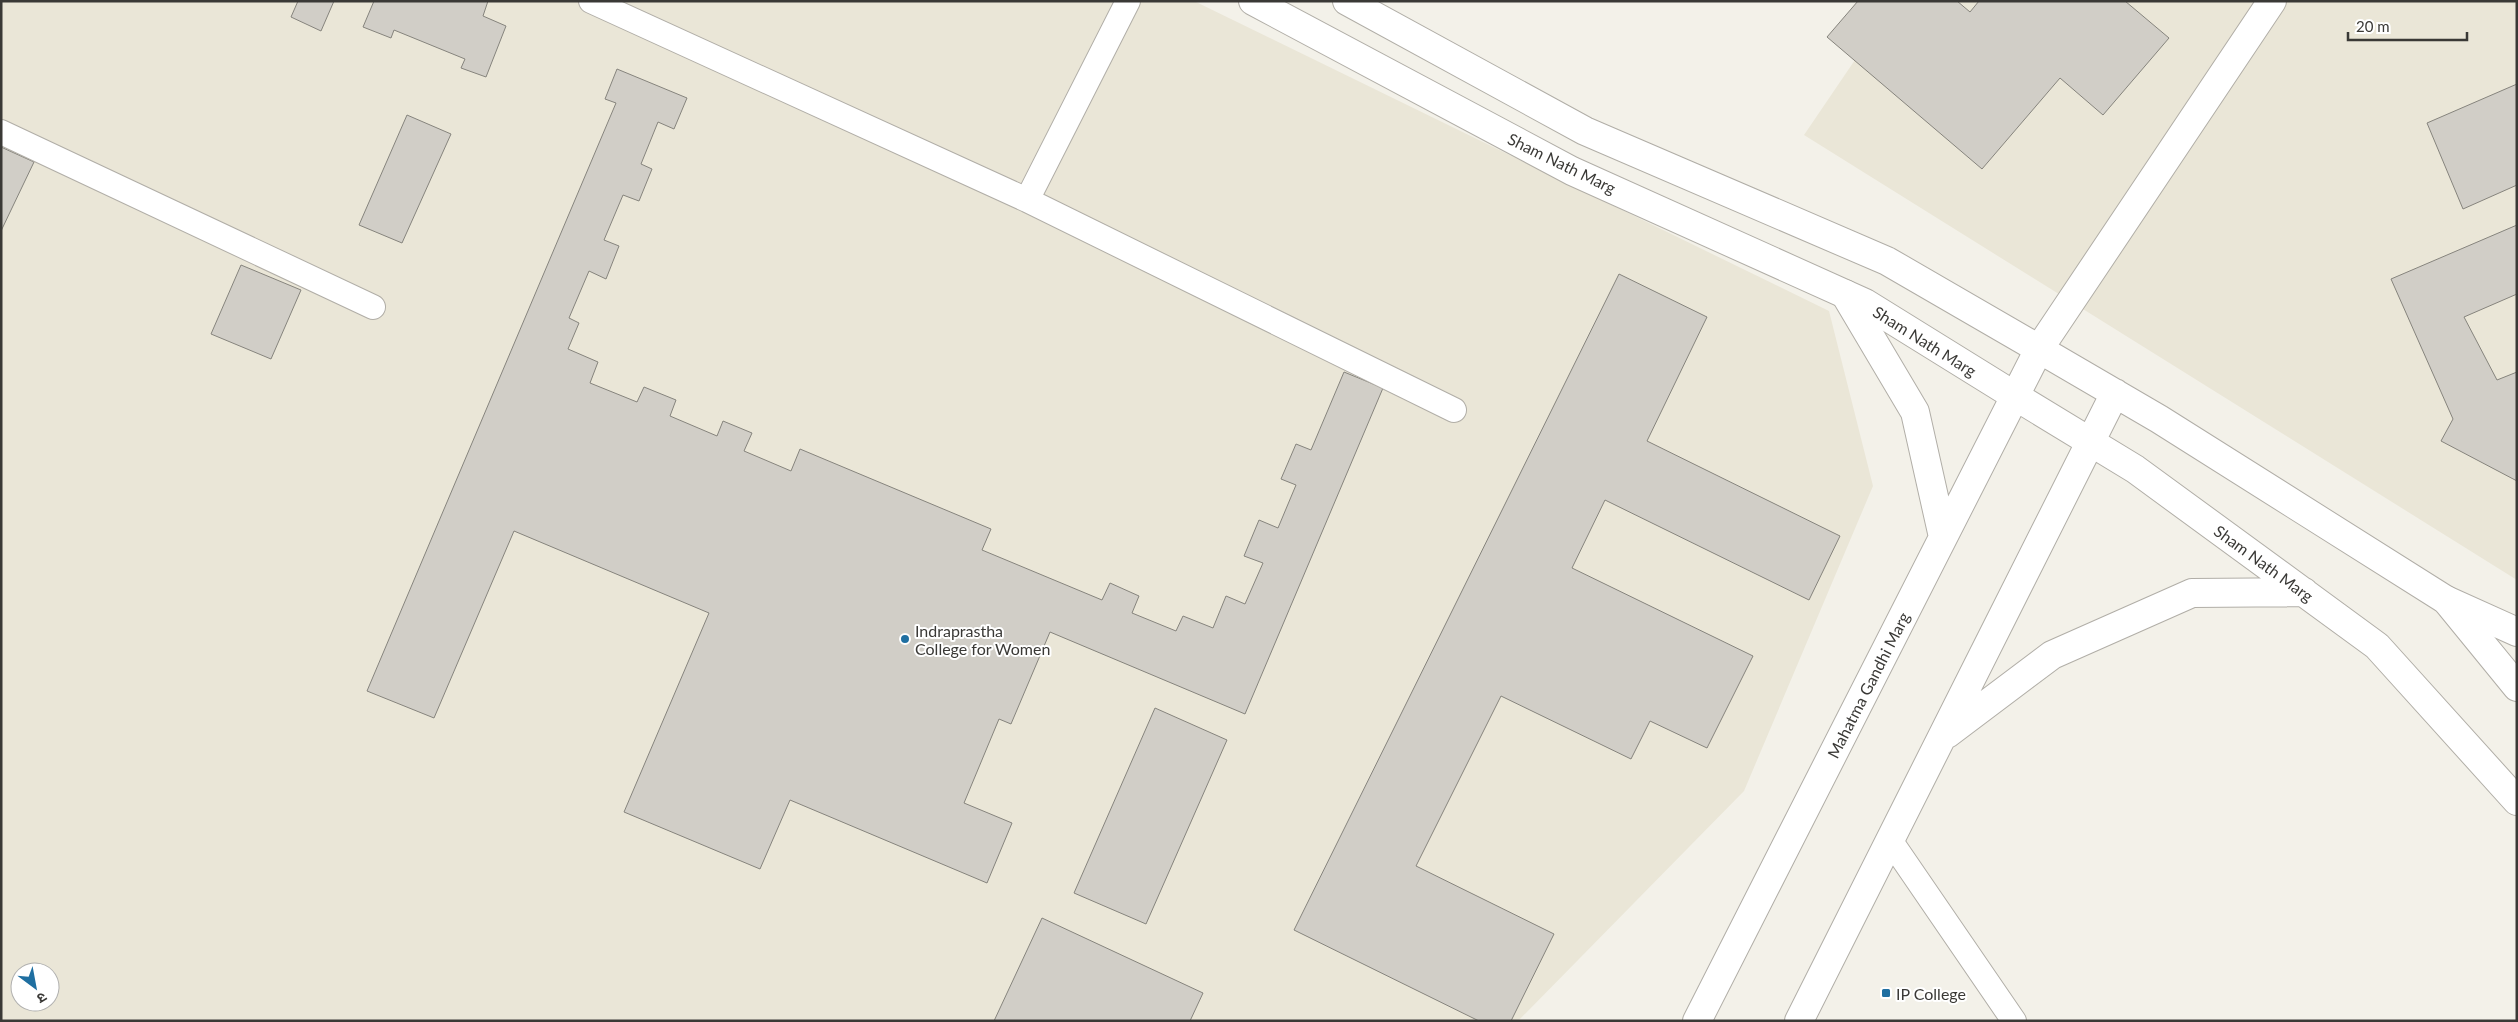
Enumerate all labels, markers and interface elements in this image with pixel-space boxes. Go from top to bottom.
scale bar [2348,10,2467,42]
text: 20 m [2356,17,2390,35]
street label: Sham Nath Marg [1505,129,1619,197]
street label: Sham Nath Marg [1870,302,1980,380]
street label: Sham Nath Marg [2211,521,2317,605]
street label: Mahatma Gandhi Marg [1823,609,1913,761]
place label: Indraprastha College for Women [915,621,1050,658]
marker: Indraprastha College for Women [899,633,911,645]
north arrow [10,962,60,1012]
place label: IP College [1896,984,1966,1003]
marker: IP College [1880,987,1892,999]
text: उ [33,989,50,1008]

